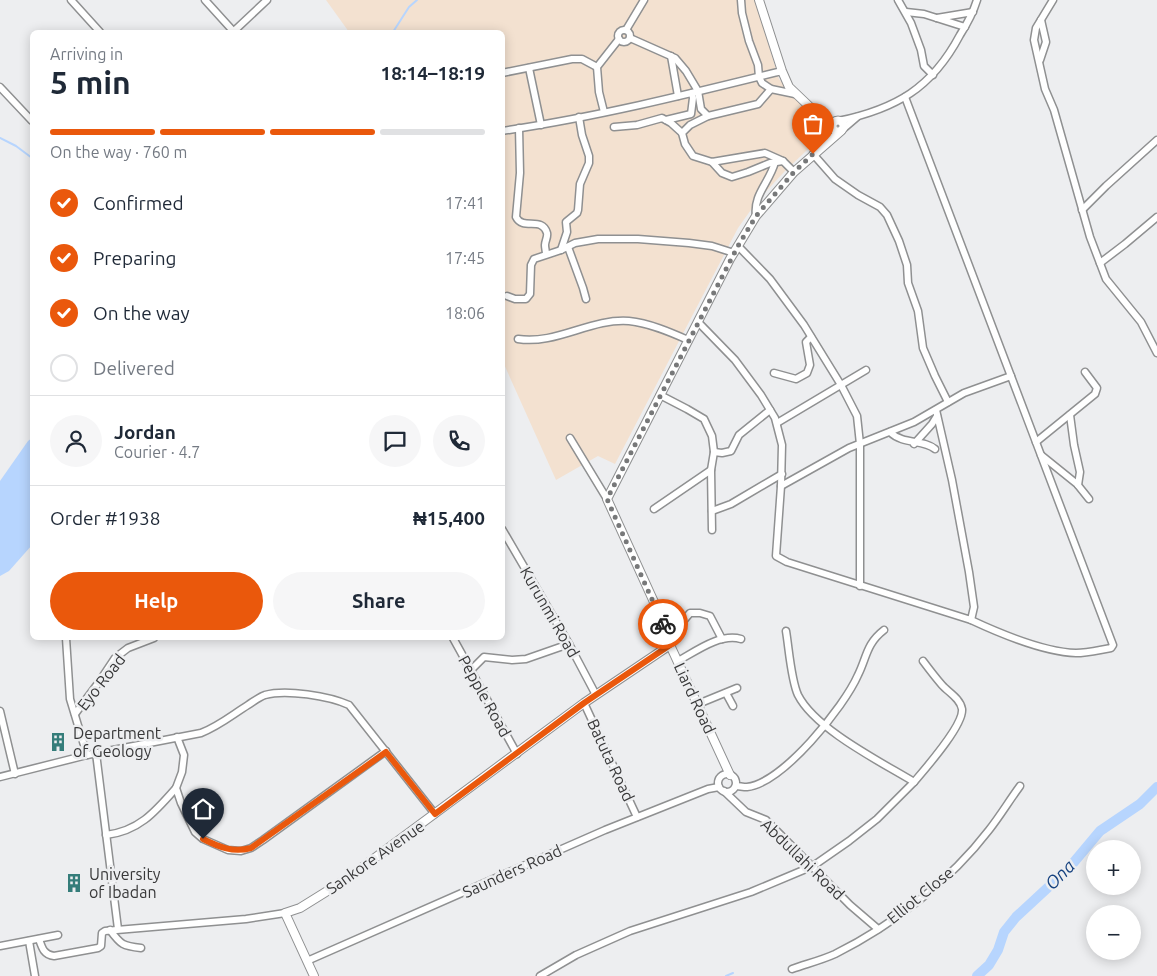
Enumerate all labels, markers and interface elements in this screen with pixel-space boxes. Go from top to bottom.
text: Arriving in [50,45,123,63]
text: 18:14–18:19 [380,62,485,84]
text: 5 min [50,64,131,100]
pin [792,103,834,154]
icon: bag [799,110,827,138]
text: On the way · 760 m [50,143,187,161]
icon: check [50,189,78,217]
text: Confirmed [93,192,184,214]
text: 17:41 [445,194,485,212]
icon: check [50,244,78,272]
text: Preparing [93,247,177,269]
text: 17:45 [445,249,485,267]
icon: check [50,299,78,327]
text: On the way [93,302,190,324]
text: 18:06 [445,304,485,322]
text: Delivered [93,357,175,379]
button: person [50,415,102,467]
button: chat [369,415,421,467]
button: phone [433,415,485,467]
text: Jordan [114,421,176,443]
text: Courier · 4.7 [114,443,200,461]
text: Order #1938 [50,507,160,529]
text: ₦15,400 [413,507,485,529]
street label: Kurunmi Road [517,564,583,660]
button: Help [50,572,263,630]
button: Share [273,572,485,630]
courier [638,599,688,649]
icon: bike [649,610,677,638]
street label: Eyo Road [73,650,129,714]
street label: Pepple Road [455,652,515,740]
street label: Liard Road [671,660,719,736]
street label: Batuta Road [584,716,638,804]
place label: Department of Geology [73,724,162,760]
building icon: Department of Geology [47,731,69,753]
pin [182,788,224,839]
icon: home [189,795,217,823]
street label: Abdullahi Road [758,815,848,903]
street label: Sankore Avenue [323,817,427,897]
map controls [1086,840,1141,960]
button: + [1086,840,1141,895]
street label: Saunders Road [460,841,564,901]
water label: Ona [1040,855,1078,893]
street label: Elliot Close [883,863,957,927]
place label: University of Ibadan [89,865,161,901]
building icon: University of Ibadan [63,872,85,894]
button: − [1086,905,1141,960]

